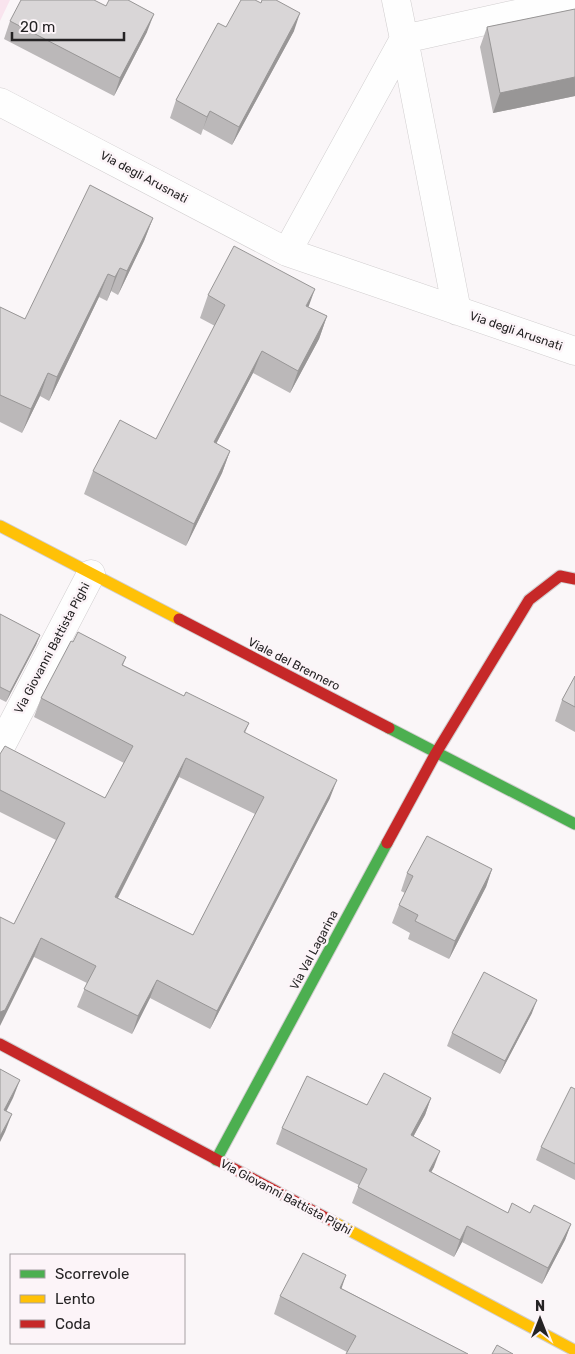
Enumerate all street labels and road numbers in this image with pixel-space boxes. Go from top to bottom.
street label: Via degli Arusnati [98,148,190,206]
street label: Via degli Arusnati [468,309,564,353]
street label: Via Giovanni Battista Pighi [11,580,93,716]
street label: Viale del Brennero [246,635,342,693]
street label: Via Val Lagarina [287,908,341,992]
street label: Via Giovanni Battista Pighi [218,1156,354,1238]

